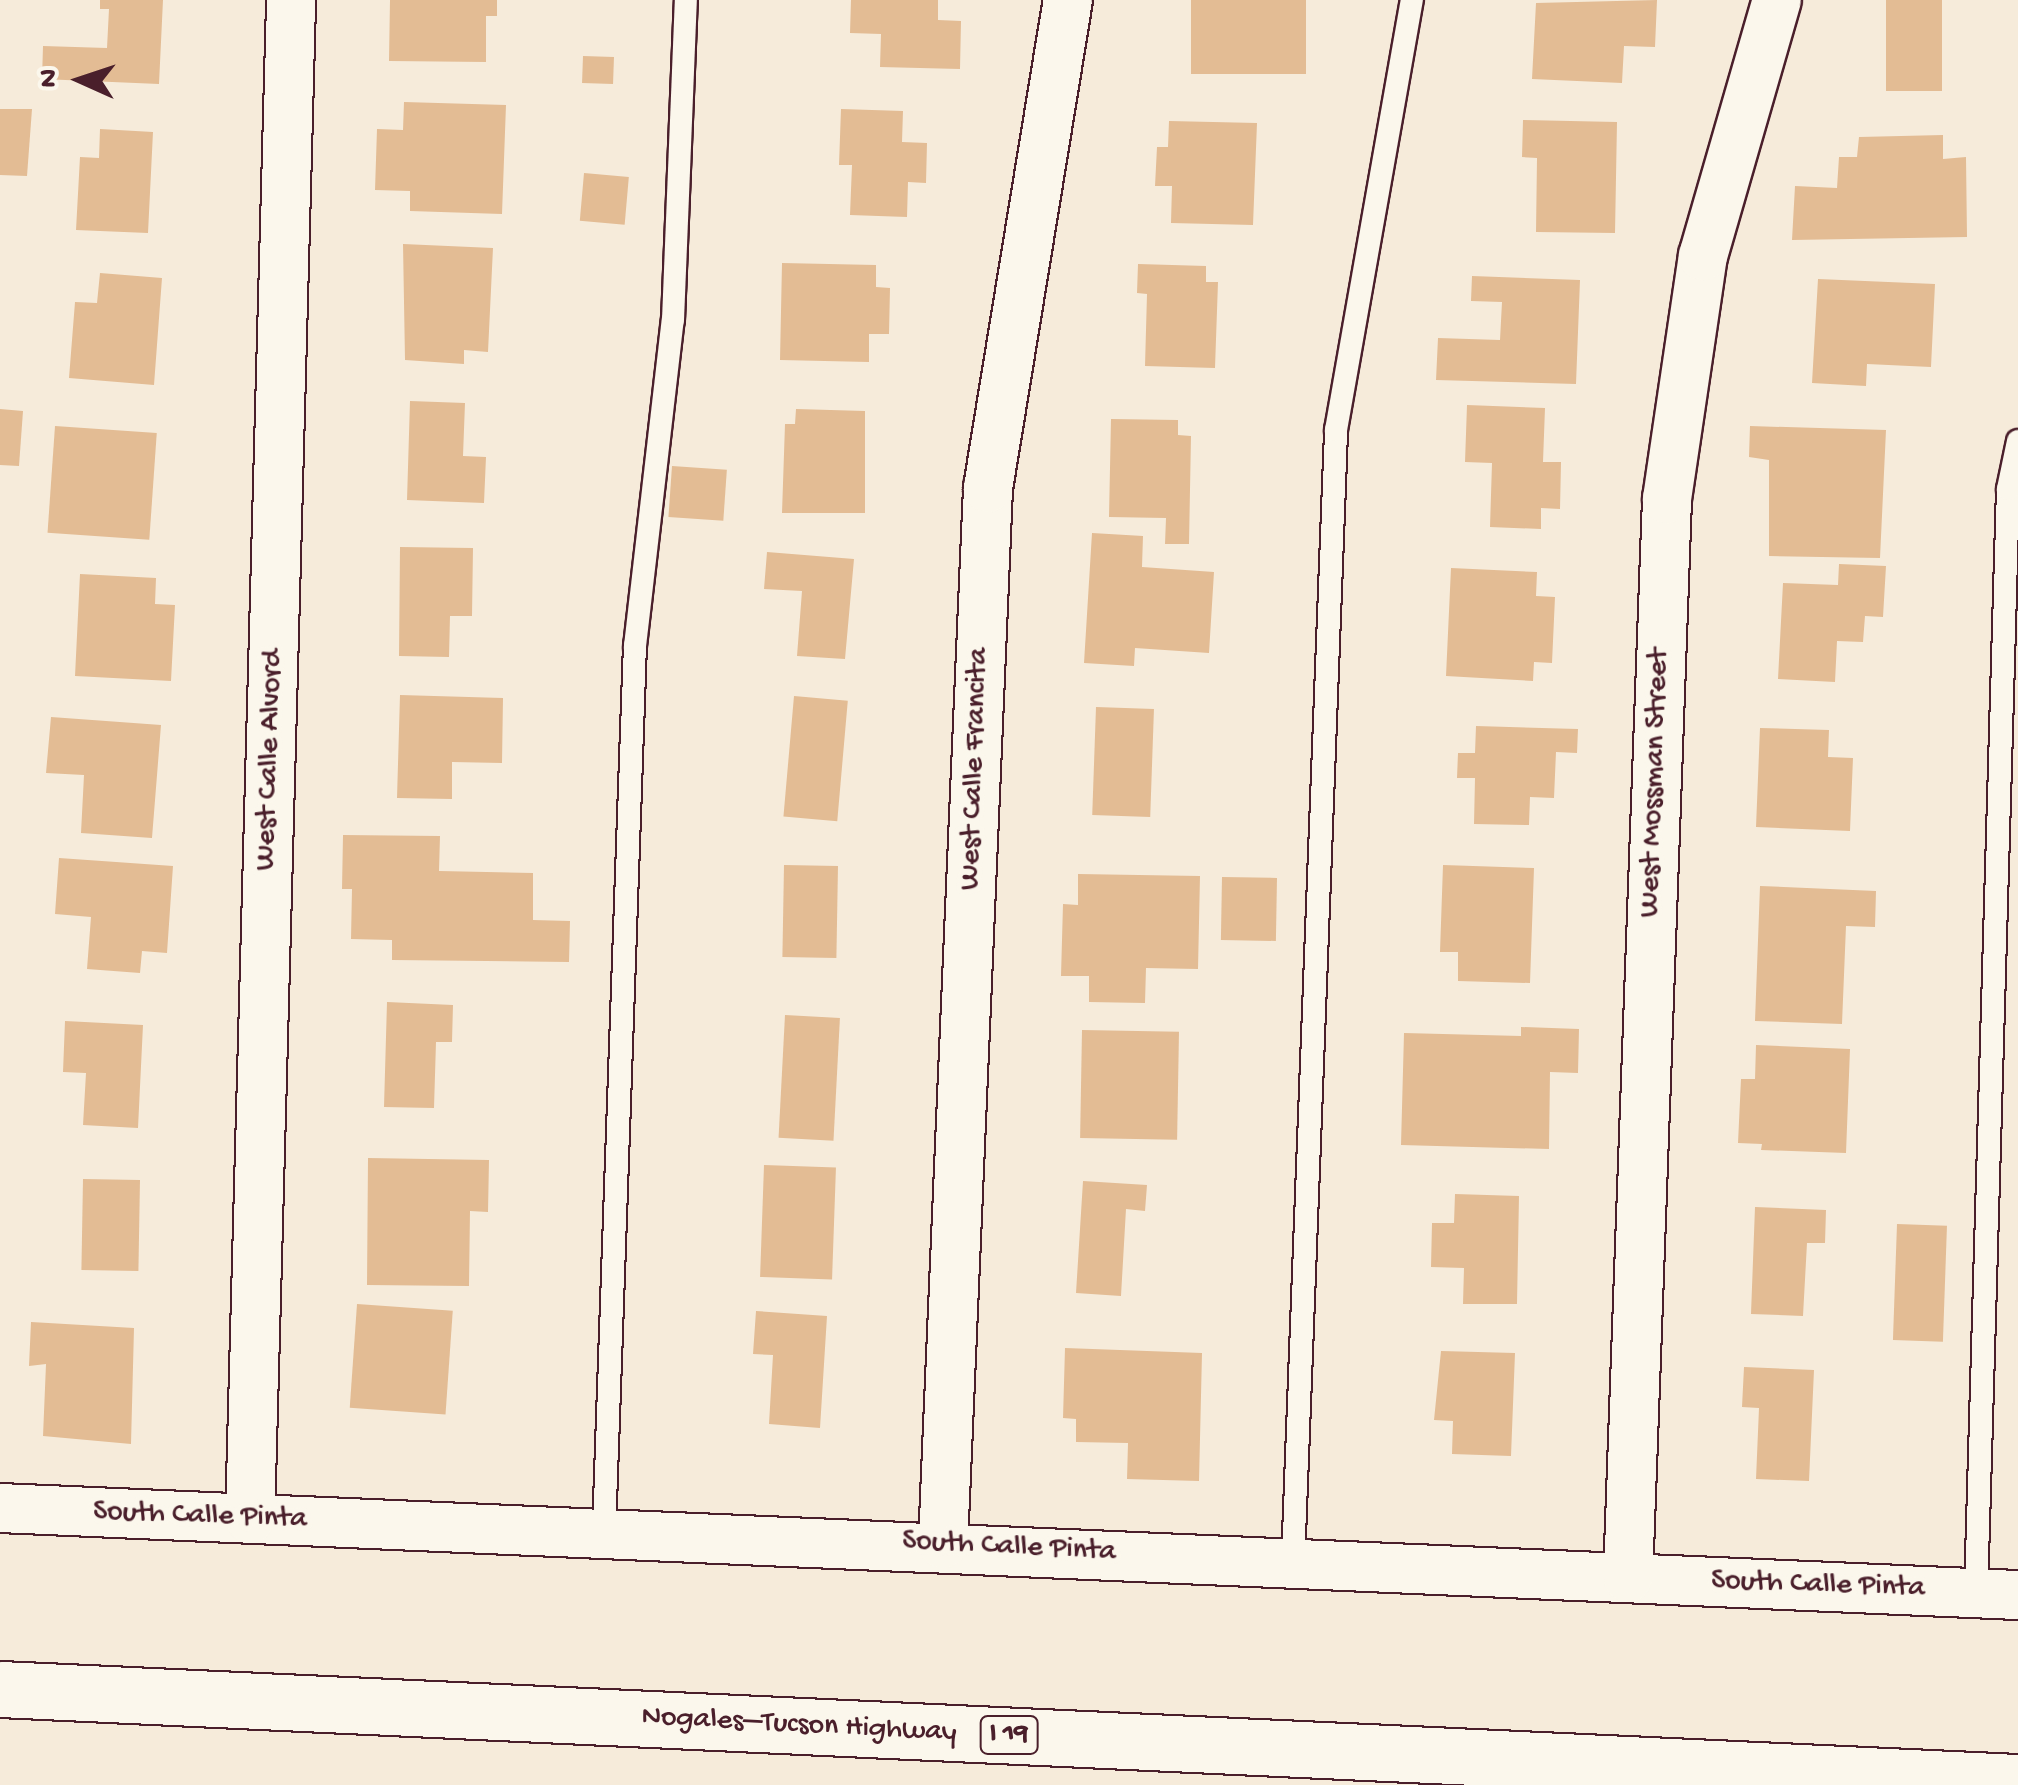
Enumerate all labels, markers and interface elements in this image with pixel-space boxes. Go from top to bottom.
north arrow [30,30,130,130]
text: N [33,68,66,88]
street label: West Calle Francita [954,647,998,891]
street label: West Mossman Street [1633,648,1679,918]
street label: West Calle Alvord [249,649,293,871]
street label: South Calle Pinta [92,1495,308,1539]
street label: South Calle Pinta [901,1524,1117,1572]
street label: South Calle Pinta [1710,1564,1926,1608]
street label: Nogales–Tucson Highway [640,1700,958,1752]
road number: I 19 [979,1712,1039,1758]

